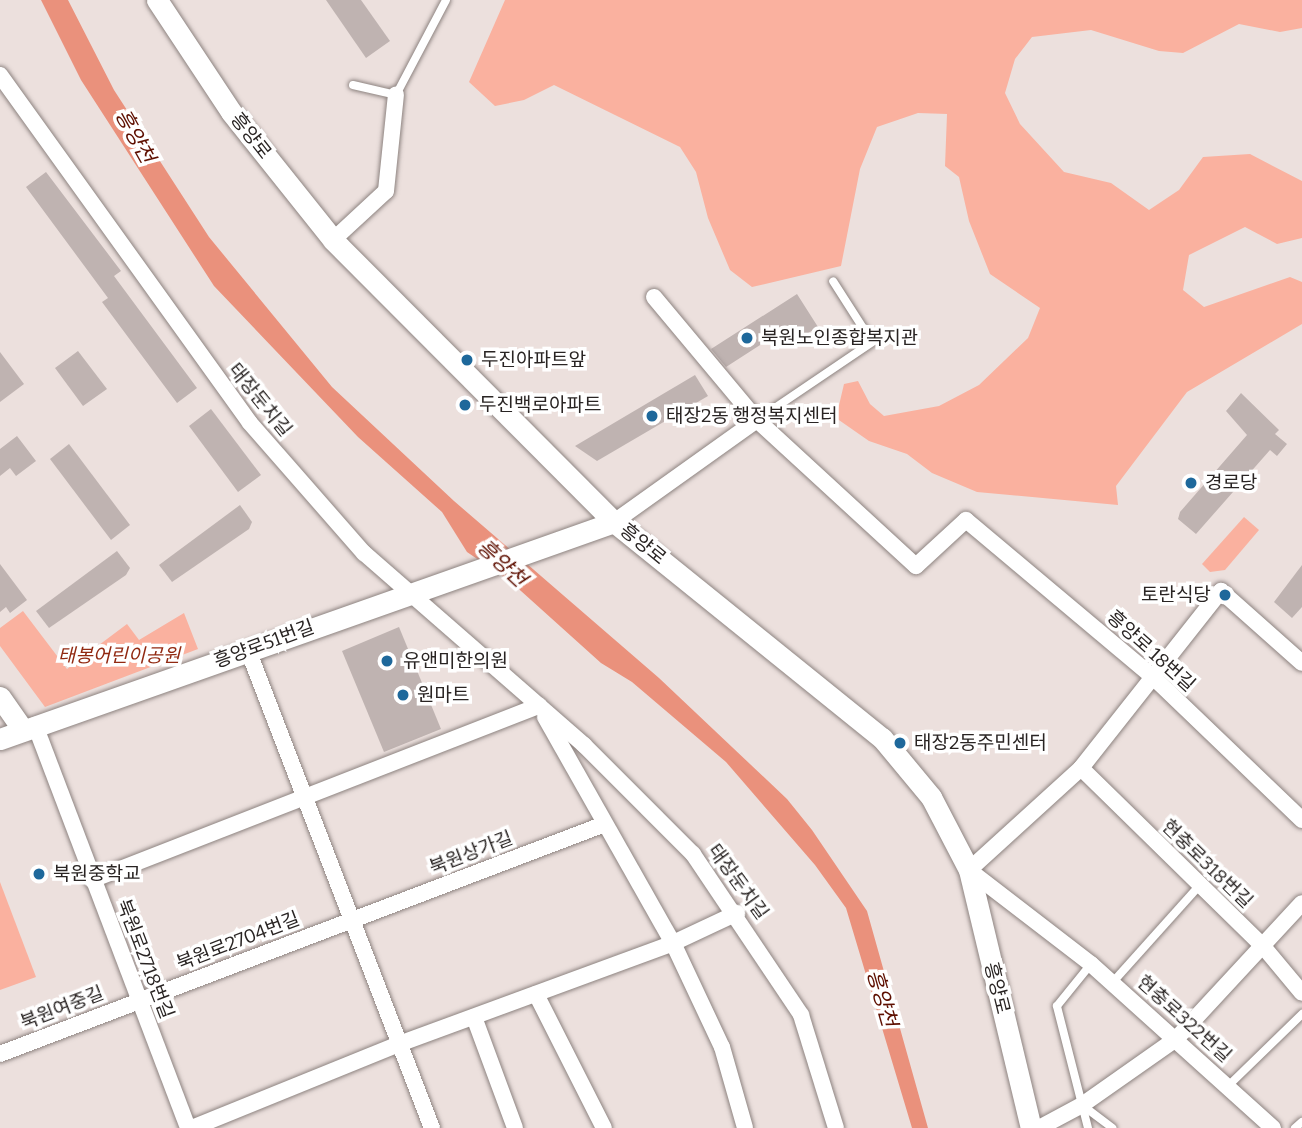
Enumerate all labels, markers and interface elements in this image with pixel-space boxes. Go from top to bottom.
water label: 흥양천 [110,105,160,167]
street label: 흥양로 [226,108,276,164]
place label: 북원노인종합복지관 [761,327,918,349]
marker: 북원노인종합복지관 [739,330,755,346]
place label: 두진아파트앞 [481,349,586,371]
marker: 두진아파트앞 [459,352,475,368]
street label: 태장둔치길 [224,359,296,441]
place label: 두진백로아파트 [479,394,601,416]
marker: 두진백로아파트 [457,397,473,413]
place label: 태장2동 행정복지센터 [666,405,837,427]
marker: 태장2동 행정복지센터 [644,408,660,424]
place label: 경로당 [1205,472,1257,494]
marker: 경로당 [1183,475,1199,491]
street label: 흥양로 [615,519,671,569]
water label: 흥양천 [472,534,532,592]
place label: 토란식당 [1141,584,1211,606]
marker: 토란식당 [1217,587,1233,603]
street label: 흥양로 18번길 [1102,606,1200,696]
street label: 흥양로51번길 [211,615,317,673]
park label: 태봉어린이공원 [58,645,180,667]
place label: 유앤미한의원 [403,650,508,672]
marker: 유앤미한의원 [377,651,397,671]
place label: 원마트 [417,684,469,706]
marker: 원마트 [395,687,411,703]
place label: 태장2동주민센터 [914,732,1047,754]
marker: 태장2동주민센터 [892,735,908,751]
street label: 현충로318번길 [1157,815,1257,913]
street label: 북원상가길 [426,827,516,879]
street label: 태장둔치길 [703,840,773,924]
place label: 북원중학교 [53,863,140,885]
marker: 북원중학교 [31,866,47,882]
street label: 북원로2718번길 [112,896,178,1022]
street label: 북원로2704번길 [173,907,303,975]
street label: 흥양로 [980,960,1014,1016]
water label: 흥양천 [862,967,902,1029]
street label: 현충로322번길 [1132,971,1236,1067]
street label: 북원여중길 [17,982,107,1034]

